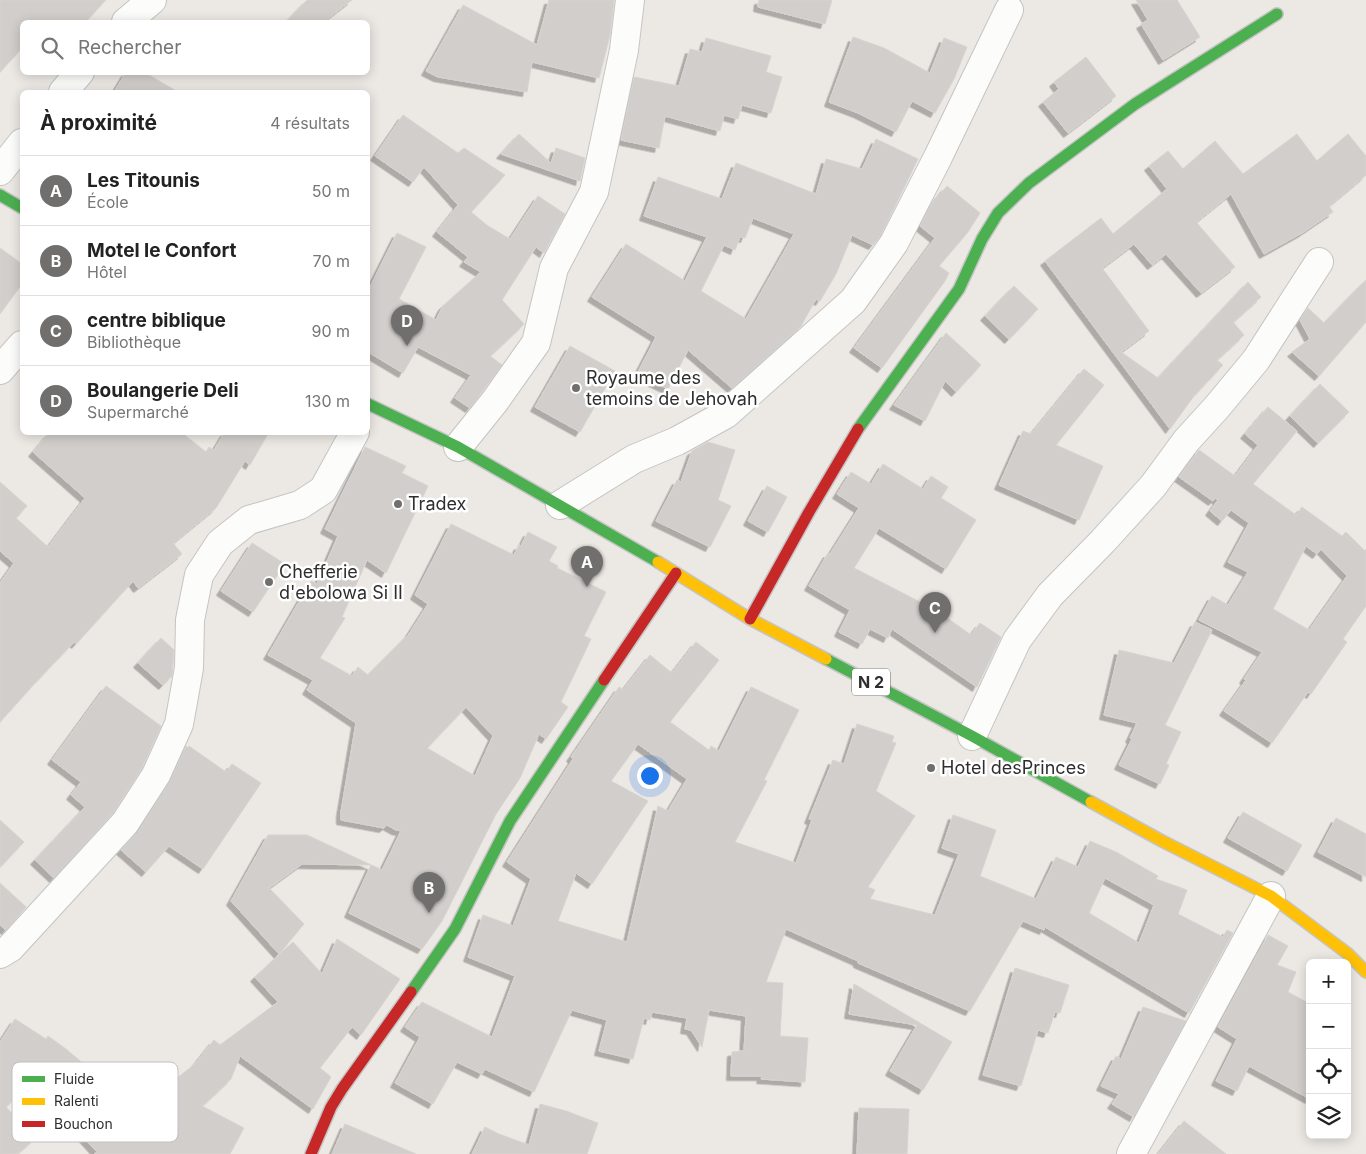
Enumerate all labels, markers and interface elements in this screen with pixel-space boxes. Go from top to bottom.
search box [20,20,370,75]
icon: search [38,34,66,62]
text: Rechercher [78,36,181,59]
text: À proximité [40,110,157,135]
text: 4 résultats [270,113,350,133]
text: Les Titounis [87,169,200,192]
text: A [50,181,62,201]
text: 50 m [312,181,350,201]
text: École [87,192,129,212]
text: Motel le Confort [87,239,236,262]
text: B [51,251,61,271]
text: 70 m [313,251,350,271]
text: Hôtel [87,262,127,282]
pin: D [391,305,423,346]
text: centre biblique [87,309,226,332]
text: C [50,321,62,341]
text: 90 m [311,321,350,341]
text: Bibliothèque [87,332,181,352]
place label: Royaume des temoins de Jehovah [586,367,758,409]
text: Boulangerie Deli [87,379,239,402]
marker: Royaume des temoins de Jehovah [570,382,582,394]
text: D [50,391,62,411]
text: 130 m [305,391,350,411]
text: Supermarché [87,402,189,422]
place label: Tradex [408,493,467,514]
marker: Tradex [392,498,404,510]
pin: A [571,546,603,587]
place label: Chefferie d'ebolowa Si II [279,561,403,603]
marker: Chefferie d'ebolowa Si II [263,576,275,588]
pin: C [919,592,951,633]
road number: N 2 [852,669,890,696]
place label: Hotel desPrinces [941,757,1086,778]
marker: Hotel desPrinces [925,762,937,774]
your location [637,763,663,789]
pin: B [413,872,445,913]
map controls [1306,959,1351,1139]
button: + [1306,959,1351,1004]
button: − [1306,1004,1351,1049]
button: locate [1306,1049,1351,1094]
legend [12,1062,178,1142]
text: Fluide [54,1070,94,1087]
text: Ralenti [54,1092,99,1109]
button: layers [1306,1094,1351,1139]
text: Bouchon [54,1115,113,1132]

